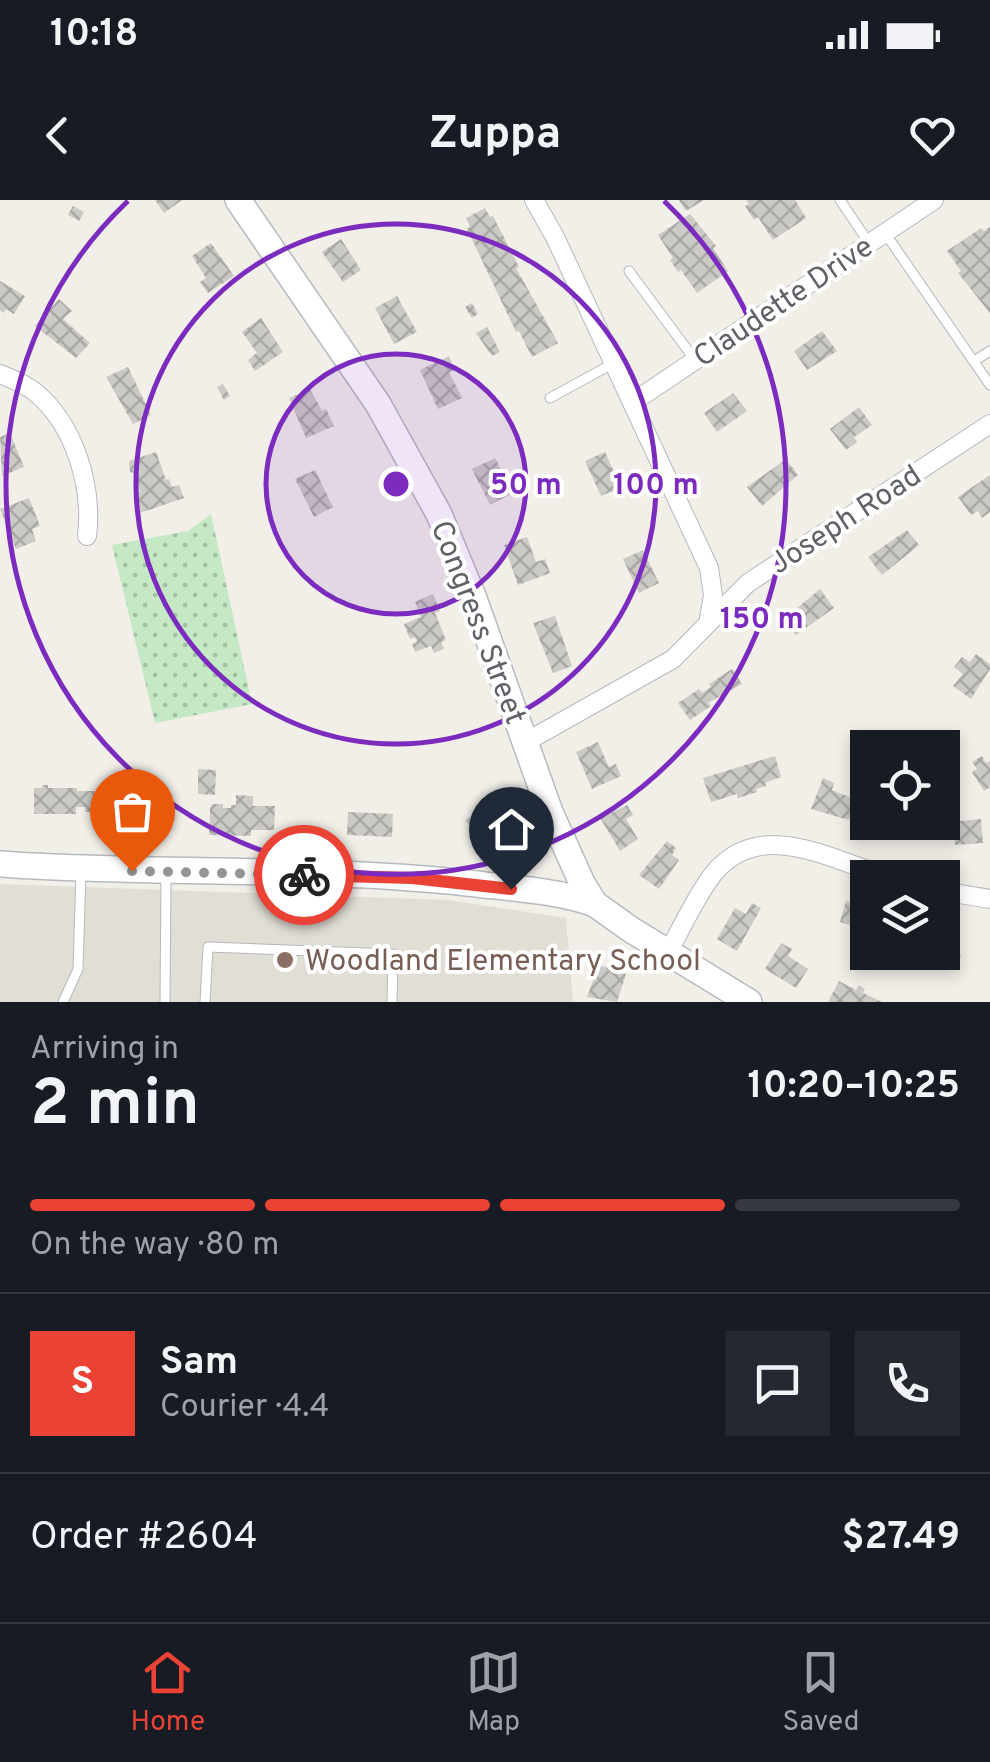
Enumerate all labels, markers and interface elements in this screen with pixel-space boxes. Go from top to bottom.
text: 10:18 [50,11,139,60]
text: Zuppa [429,107,561,164]
icon: back [30,108,85,163]
icon: heart [905,108,960,163]
street label: Claudette Drive [688,229,881,377]
street label: Joseph Road [764,458,929,584]
centre of rings [378,466,414,502]
text: 50 m [490,468,562,505]
text: 100 m [613,468,699,505]
street label: Congress Street [421,516,532,730]
text: 150 m [720,602,804,639]
map controls [850,730,960,970]
button: locate [850,730,960,840]
pin [90,769,175,872]
icon: bag [105,784,160,839]
pin [469,787,554,890]
icon: home [484,802,539,857]
courier [254,825,354,925]
icon: bike [277,848,332,903]
button: layers [850,860,960,970]
place label: Woodland Elementary School [305,944,701,981]
marker: Woodland Elementary School [274,949,296,971]
text: Arriving in [30,1030,179,1070]
text: 10:20–10:25 [747,1063,960,1112]
text: 2 min [30,1066,200,1148]
text: On the way · 80 m [30,1226,279,1266]
button: chat [725,1331,830,1436]
button: phone [855,1331,960,1436]
text: Sam [160,1339,238,1388]
text: S [71,1359,94,1408]
text: Courier · 4.4 [160,1388,329,1428]
text: Order #2604 [30,1514,258,1563]
text: $27.49 [842,1514,960,1563]
tab: Home [131,1645,205,1741]
tab: Map [466,1645,521,1741]
tab: Saved [782,1645,859,1741]

